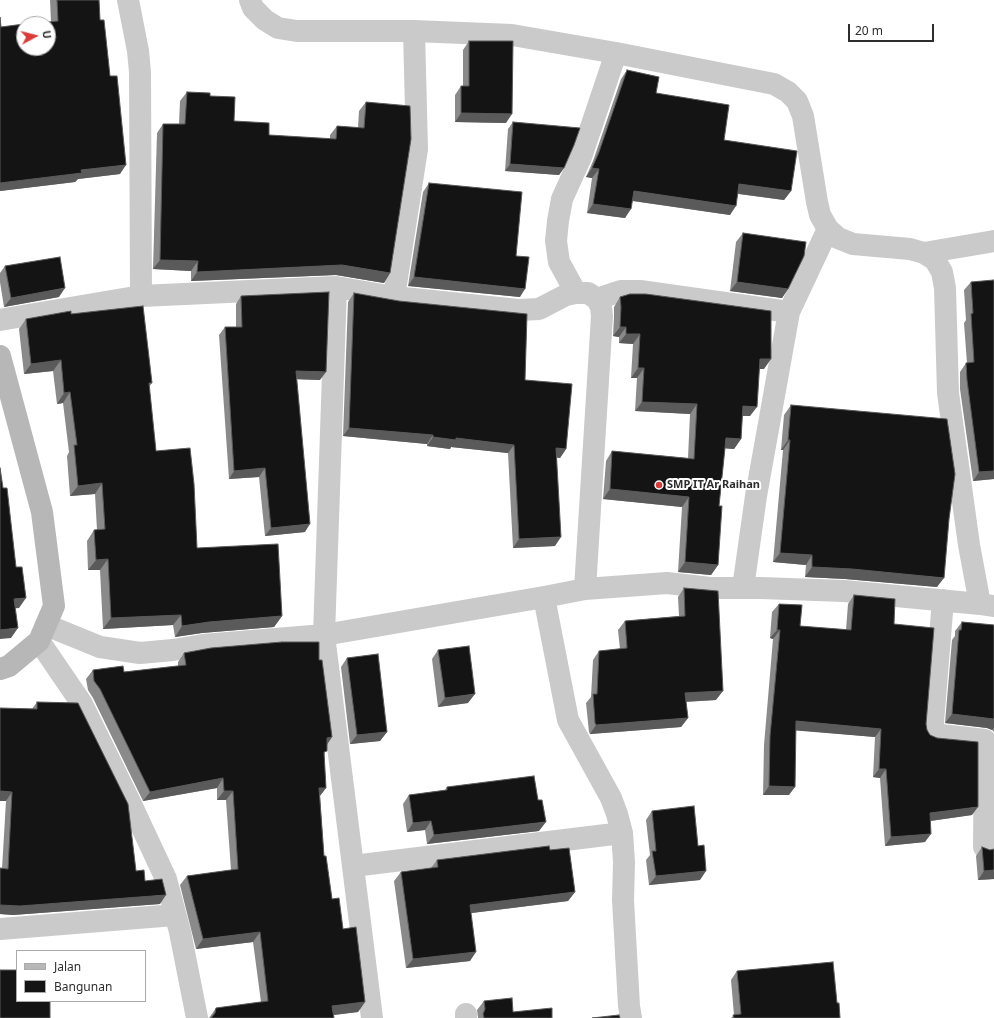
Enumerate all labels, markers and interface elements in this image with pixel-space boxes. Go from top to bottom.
north arrow [16,16,56,56]
scale bar [850,16,936,42]
text: 20 m [855,22,883,39]
text: U [39,30,55,40]
place label: SMP IT Ar Raihan [667,478,760,492]
marker: SMP IT Ar Raihan [654,480,664,490]
legend [16,950,146,1002]
text: Jalan [54,958,81,975]
text: Bangunan [54,978,112,995]

